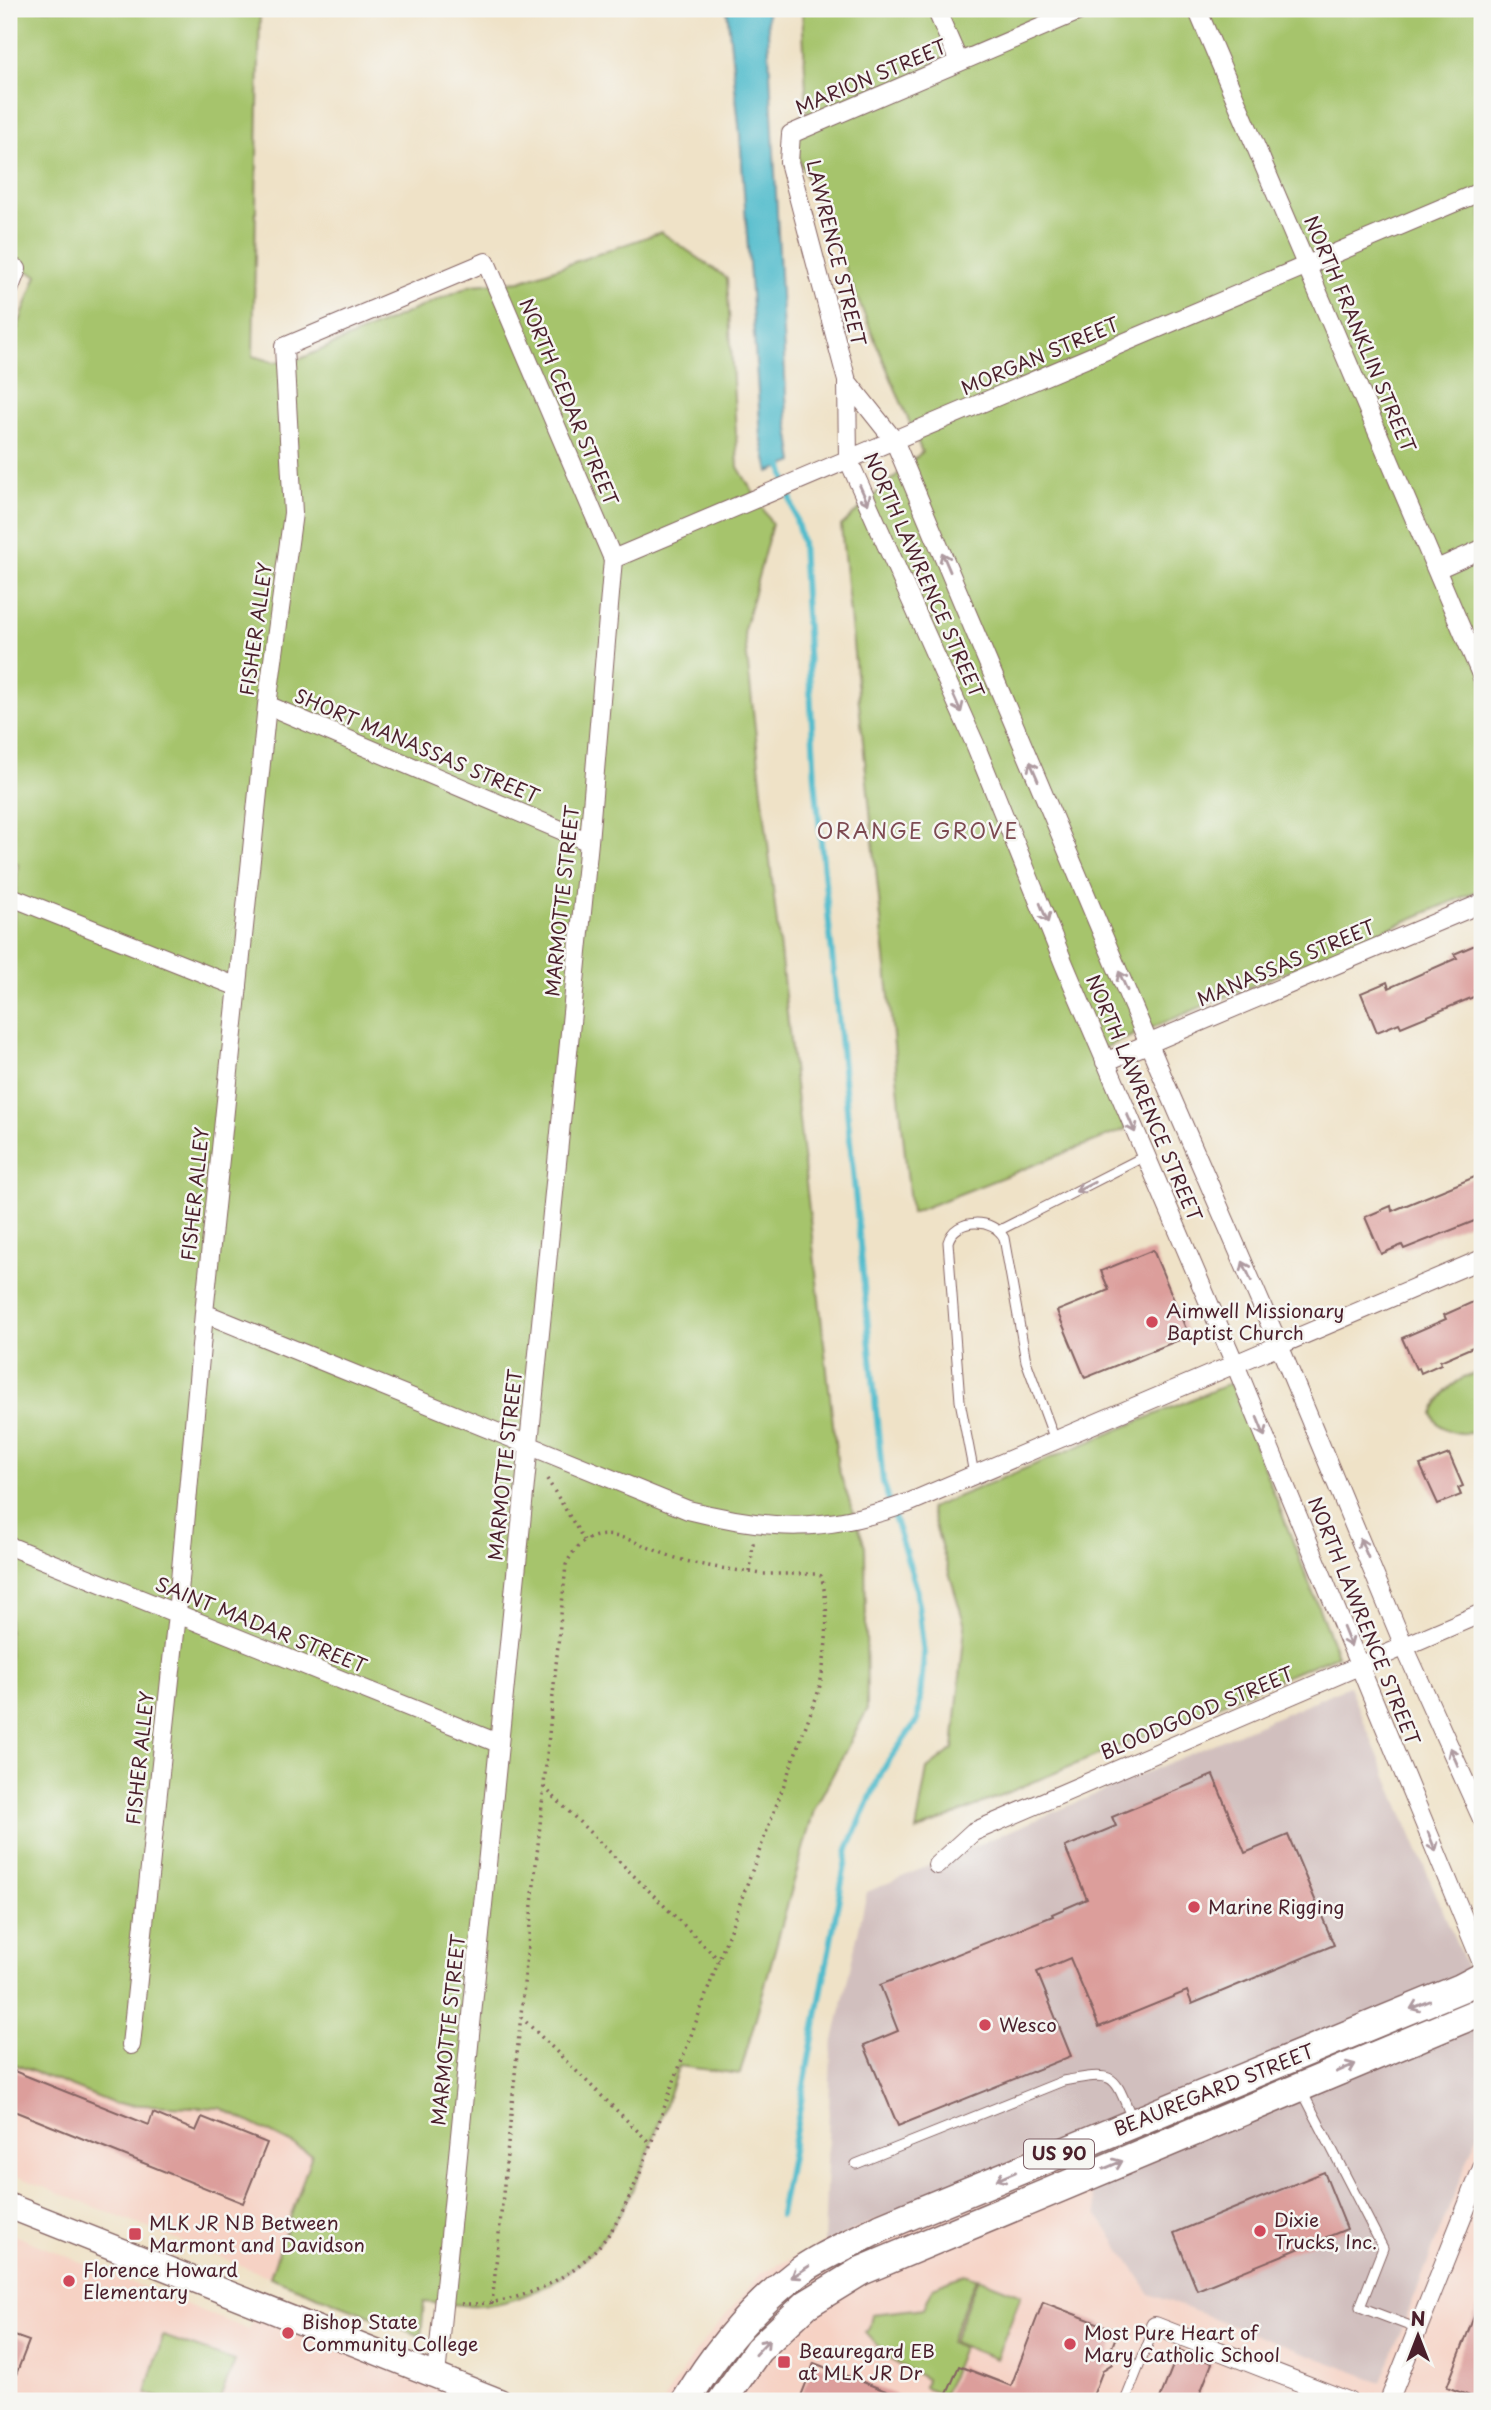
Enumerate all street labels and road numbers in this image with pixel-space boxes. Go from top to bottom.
street label: MARION STREET [790,31,951,121]
street label: LAWRENCE STREET [800,157,874,349]
street label: NORTH FRANKLIN STREET [1298,211,1424,456]
street label: NORTH CEDAR STREET [514,294,626,510]
street label: MORGAN STREET [956,309,1123,401]
street label: NORTH LAWRENCE STREET [858,447,992,702]
street label: FISHER ALLEY [232,560,278,697]
street label: SHORT MANASSAS STREET [291,681,544,809]
street label: MARMOTTE STREET [537,804,585,998]
street label: MANASSAS STREET [1192,912,1379,1012]
street label: NORTH LAWRENCE STREET [1080,970,1210,1225]
street label: FISHER ALLEY [173,1126,215,1262]
street label: MARMOTTE STREET [480,1368,528,1562]
street label: NORTH LAWRENCE STREET [1302,1492,1428,1749]
street label: SAINT MADAR STREET [152,1569,371,1679]
street label: BLOODGOOD STREET [1096,1659,1298,1766]
street label: FISHER ALLEY [118,1690,160,1826]
street label: MARMOTTE STREET [423,1933,471,2127]
street label: BEAUREGARD STREET [1109,2036,1318,2142]
road number: US 90 [1024,2140,1094,2168]

